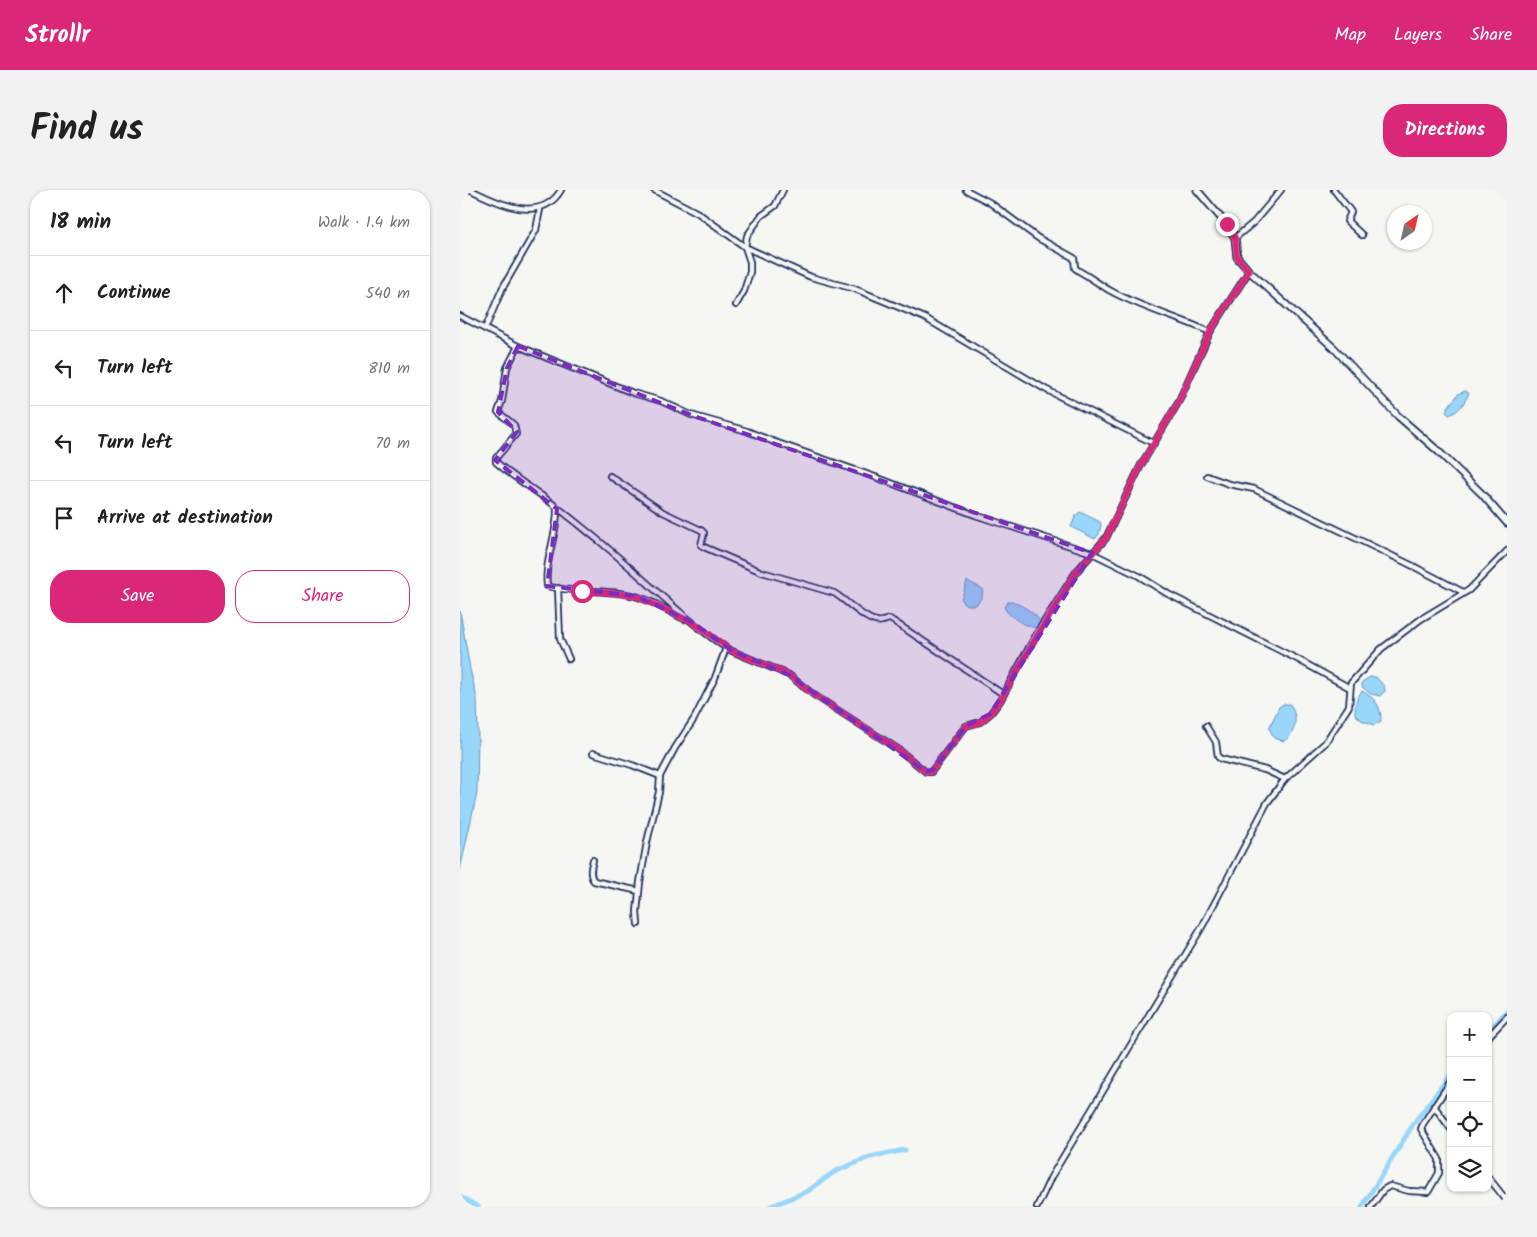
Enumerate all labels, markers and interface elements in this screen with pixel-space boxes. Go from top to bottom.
text: Strollr [25,16,90,55]
text: Map [1335,21,1366,50]
text: Layers [1394,21,1442,50]
text: Share [1470,21,1512,50]
text: Find us [30,102,143,158]
button: Directions [1383,104,1507,157]
north arrow [1387,205,1432,250]
text: 18 min [50,206,111,239]
text: Walk · 1.4 km [318,210,410,235]
route end [1216,213,1239,236]
text: Continue [97,278,170,308]
icon: ahead [50,279,78,307]
text: 540 m [365,281,410,306]
text: Turn left [97,353,172,383]
icon: left [50,354,78,382]
text: 810 m [368,356,410,381]
text: Turn left [97,428,172,458]
icon: left [50,429,78,457]
text: 70 m [375,431,410,456]
text: Arrive at destination [97,503,273,533]
icon: arrive [50,504,78,532]
button: Save [50,570,225,623]
button: Share [235,570,410,623]
route start [571,580,594,603]
map controls [1447,1012,1492,1192]
button: + [1447,1012,1492,1057]
button: − [1447,1057,1492,1102]
button: locate [1447,1102,1492,1147]
button: layers [1447,1147,1492,1192]

